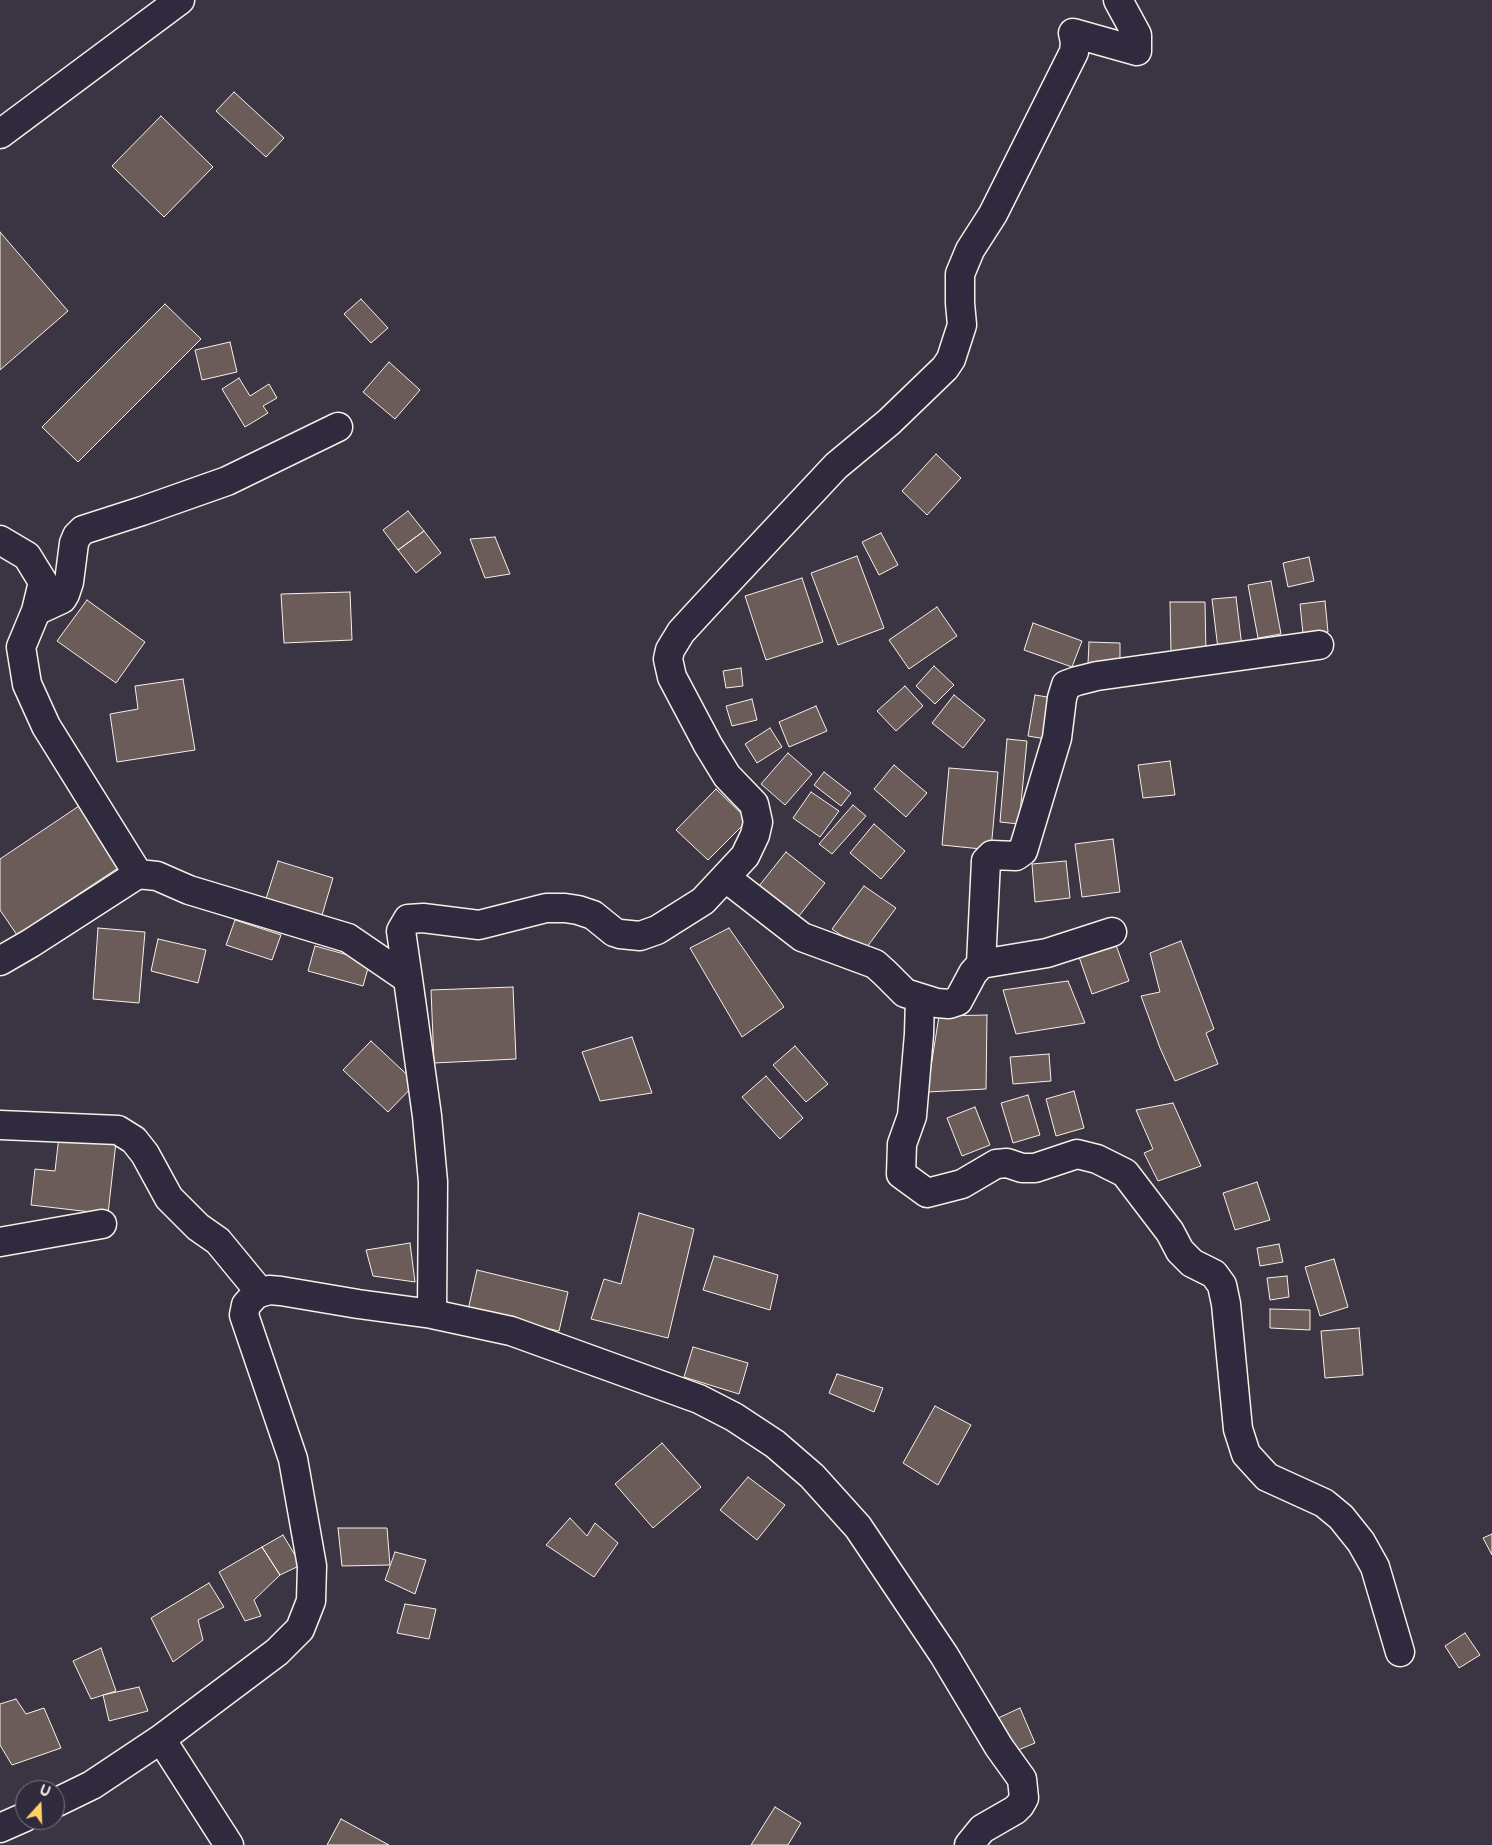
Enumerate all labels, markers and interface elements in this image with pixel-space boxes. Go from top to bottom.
north arrow [15,1780,65,1830]
text: U [37,1782,53,1801]

